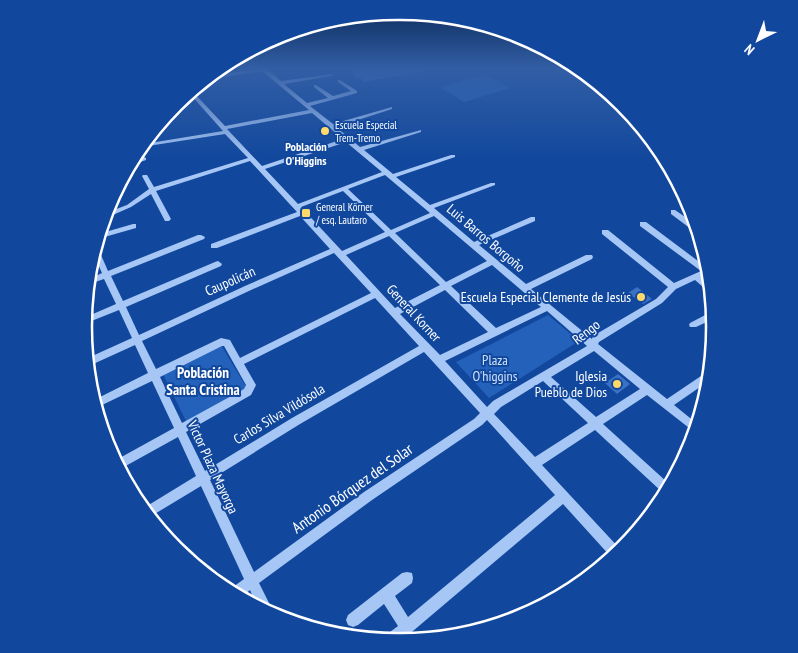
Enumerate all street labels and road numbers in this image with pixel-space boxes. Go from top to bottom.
street label: Luis Barros Borgoño [443,200,529,276]
street label: Caupolicán [202,262,258,300]
street label: General Korner [383,280,445,346]
street label: Rengo [569,316,603,348]
street label: Carlos Silva Vildósola [230,380,328,448]
street label: Víctor Plaza Mayorga [183,417,242,516]
street label: Antonio Bórquez del Solar [288,438,417,537]

